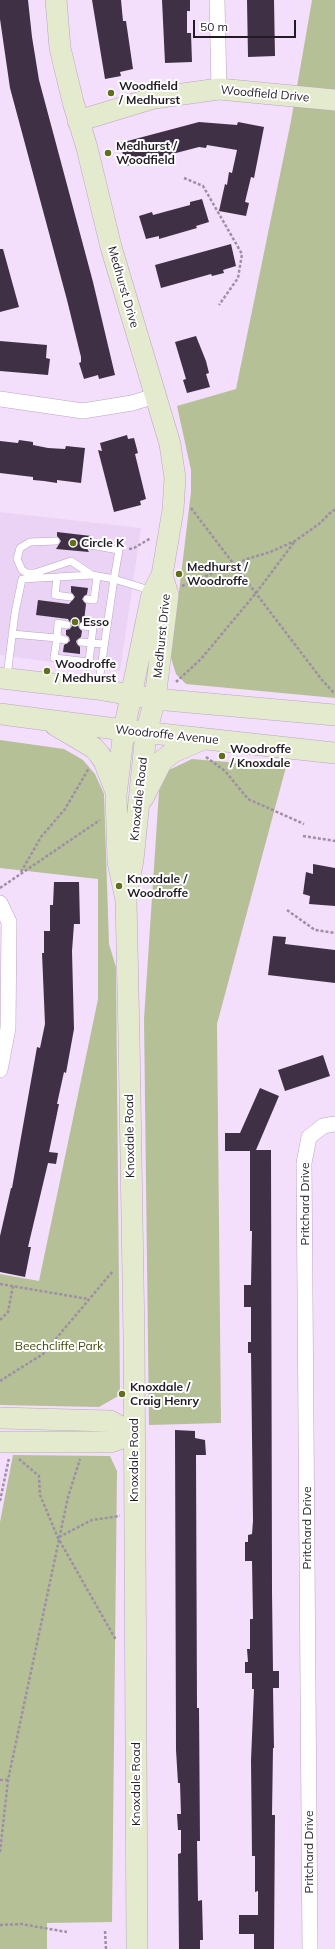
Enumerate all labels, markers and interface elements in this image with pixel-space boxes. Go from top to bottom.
scale bar [195,12,298,38]
text: 50 m [200,19,228,34]
place label: Woodfield / Medhurst [119,79,180,107]
street label: Woodfield Drive [220,83,310,105]
marker: Woodfield / Medhurst [106,88,116,98]
place label: Medhurst / Woodfield [116,139,177,167]
marker: Medhurst / Woodfield [103,148,113,158]
street label: Medhurst Drive [104,244,142,330]
place label: Circle K [81,536,124,550]
marker: Circle K [68,538,78,548]
place label: Medhurst / Woodroffe [187,560,248,588]
marker: Medhurst / Woodroffe [174,569,184,579]
street label: Medhurst Drive [150,593,174,679]
place label: Esso [83,615,109,629]
marker: Esso [70,617,80,627]
place label: Woodroffe / Medhurst [55,657,116,685]
marker: Woodroffe / Medhurst [42,666,52,676]
street label: Woodroffe Avenue [115,722,219,748]
place label: Woodroffe / Knoxdale [230,742,291,770]
marker: Woodroffe / Knoxdale [217,751,227,761]
street label: Knoxdale Road [127,756,151,842]
place label: Knoxdale / Woodroffe [127,872,188,900]
marker: Knoxdale / Woodroffe [114,881,124,891]
street label: Knoxdale Road [122,1094,138,1178]
street label: Pritchard Drive [298,1163,312,1245]
park label: Beechcliffe Park [15,1339,103,1353]
place label: Knoxdale / Craig Henry [130,1380,199,1408]
marker: Knoxdale / Craig Henry [117,1389,127,1399]
street label: Knoxdale Road [127,1418,141,1502]
street label: Pritchard Drive [300,1487,314,1569]
street label: Knoxdale Road [129,1742,143,1826]
street label: Pritchard Drive [302,1811,316,1893]

